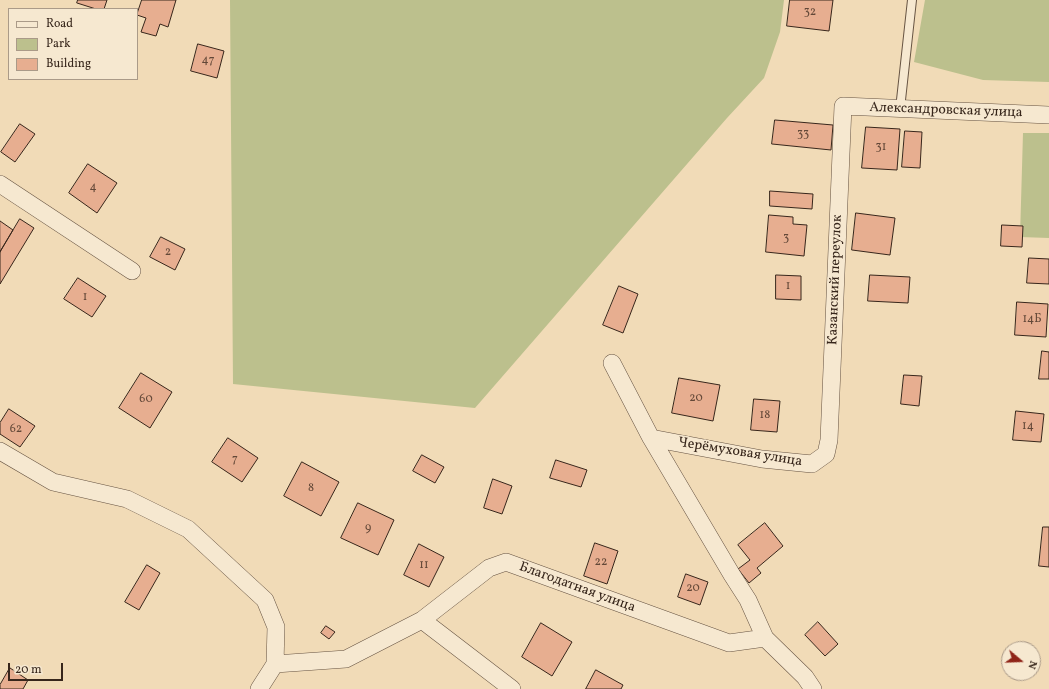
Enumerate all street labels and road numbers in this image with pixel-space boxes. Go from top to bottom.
street label: Александровская улица [869,100,1023,122]
street label: Казанский переулок [825,214,847,346]
street label: Черёмуховая улица [677,435,803,471]
street label: Благодатная улица [517,559,637,617]

